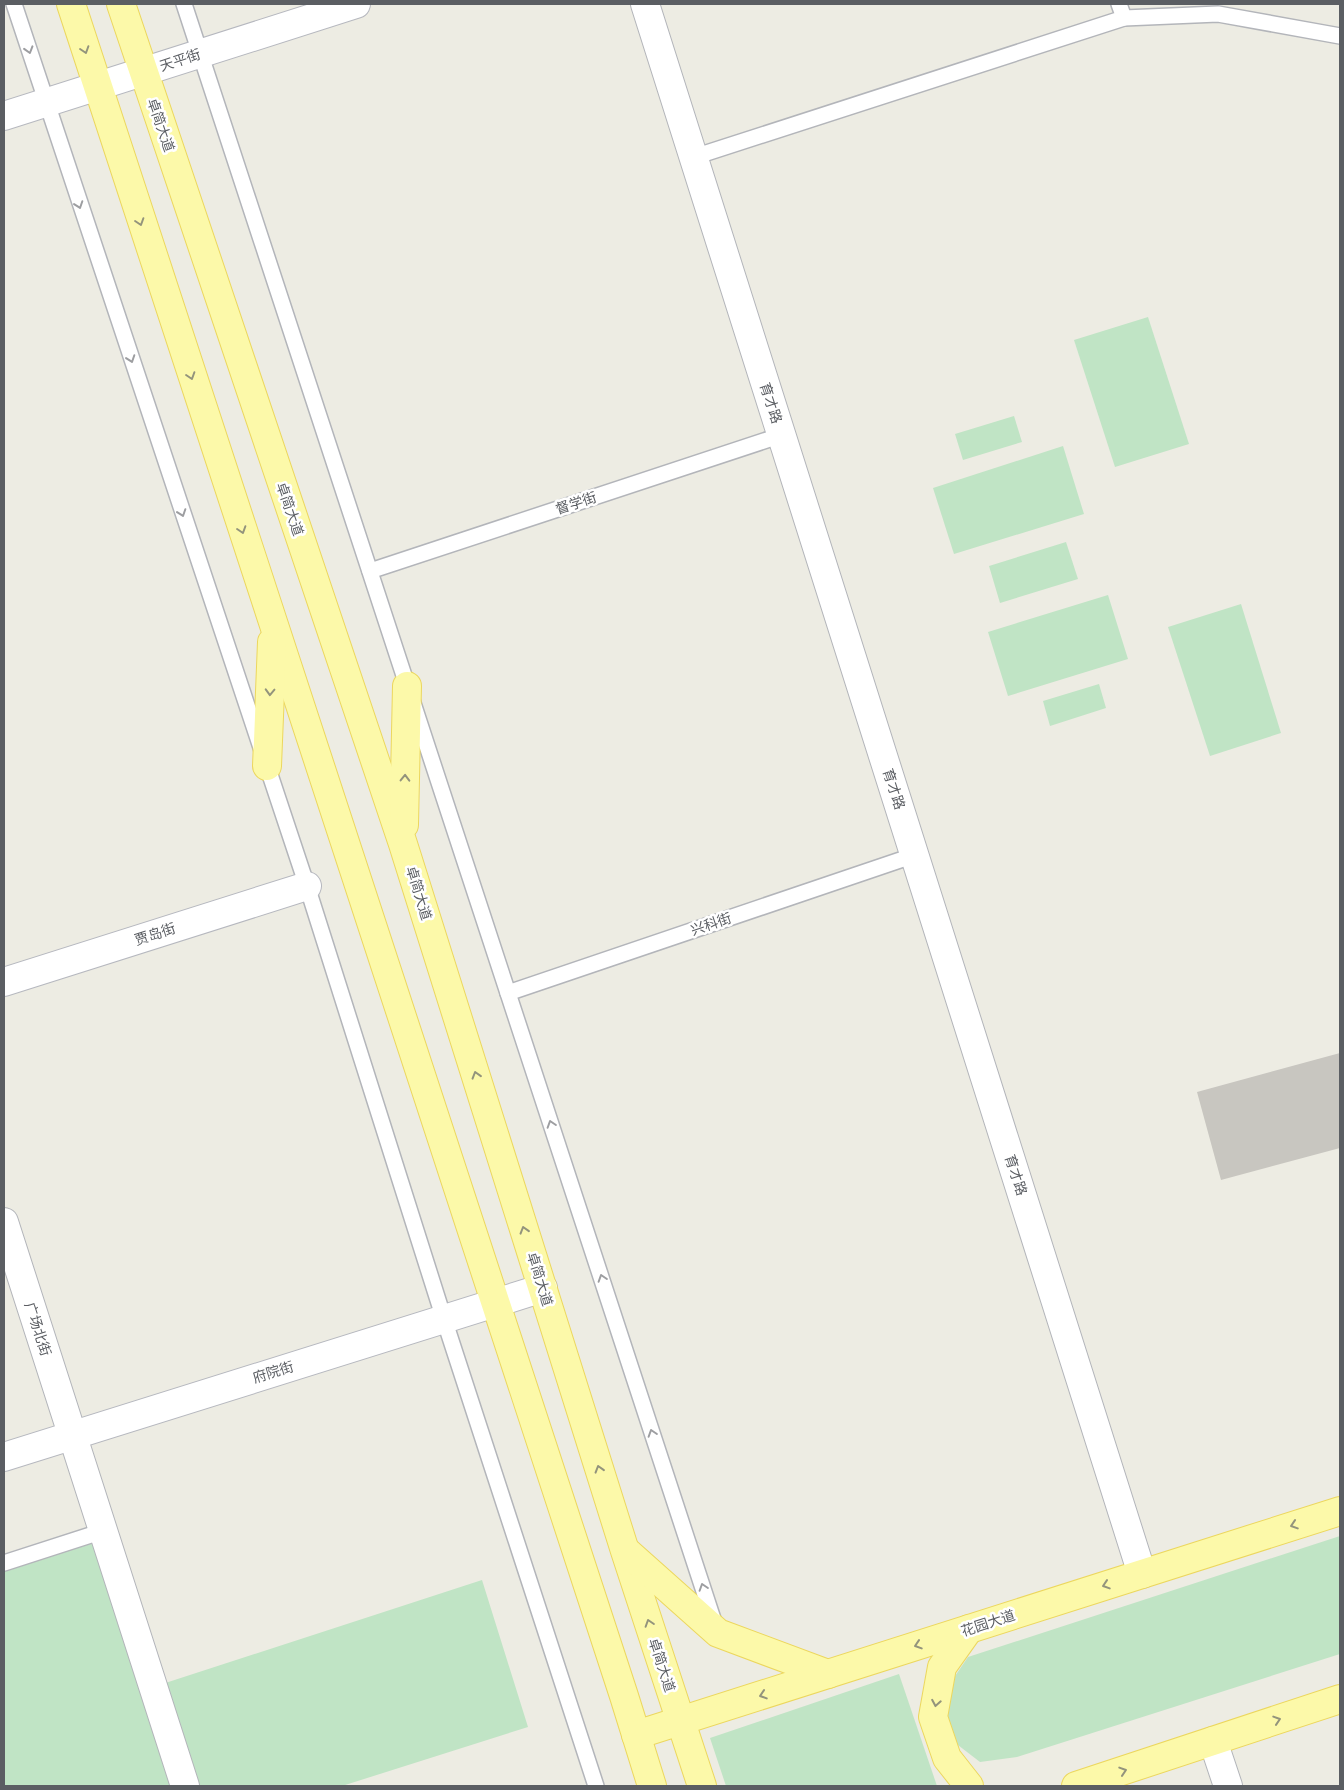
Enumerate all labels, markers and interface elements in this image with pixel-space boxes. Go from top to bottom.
street label: 天平街 [157,45,202,74]
one-way arrow [23,46,33,54]
one-way arrow [80,46,90,54]
street label: 卓简大道 [144,96,179,154]
one-way arrow [73,200,83,208]
one-way arrow [134,217,144,225]
one-way arrow [125,354,135,362]
one-way arrow [185,371,195,380]
street label: 育才路 [757,380,786,425]
street label: 卓简大道 [273,480,308,538]
street label: 督学街 [553,488,598,517]
one-way arrow [177,508,187,517]
one-way arrow [236,526,246,534]
one-way arrow [265,688,276,696]
street label: 育才路 [880,766,909,811]
one-way arrow [400,774,410,782]
street label: 卓简大道 [403,864,436,922]
street label: 兴科街 [688,909,733,938]
street label: 贾岛街 [132,919,177,948]
one-way arrow [471,1071,481,1080]
one-way arrow [547,1120,557,1128]
street label: 育才路 [1002,1152,1031,1197]
one-way arrow [520,1226,530,1235]
street label: 卓简大道 [524,1250,557,1308]
one-way arrow [597,1274,607,1283]
street label: 广场北街 [22,1300,55,1358]
street label: 府院街 [250,1357,295,1386]
one-way arrow [648,1429,658,1437]
one-way arrow [595,1465,605,1473]
one-way arrow [1290,1520,1298,1530]
one-way arrow [1102,1580,1110,1590]
one-way arrow [698,1583,708,1592]
street label: 花园大道 [959,1606,1017,1639]
one-way arrow [645,1620,655,1628]
street label: 卓简大道 [646,1636,679,1694]
one-way arrow [914,1640,922,1650]
one-way arrow [759,1689,767,1699]
one-way arrow [931,1699,941,1708]
one-way arrow [1272,1716,1281,1726]
one-way arrow [1118,1767,1126,1777]

